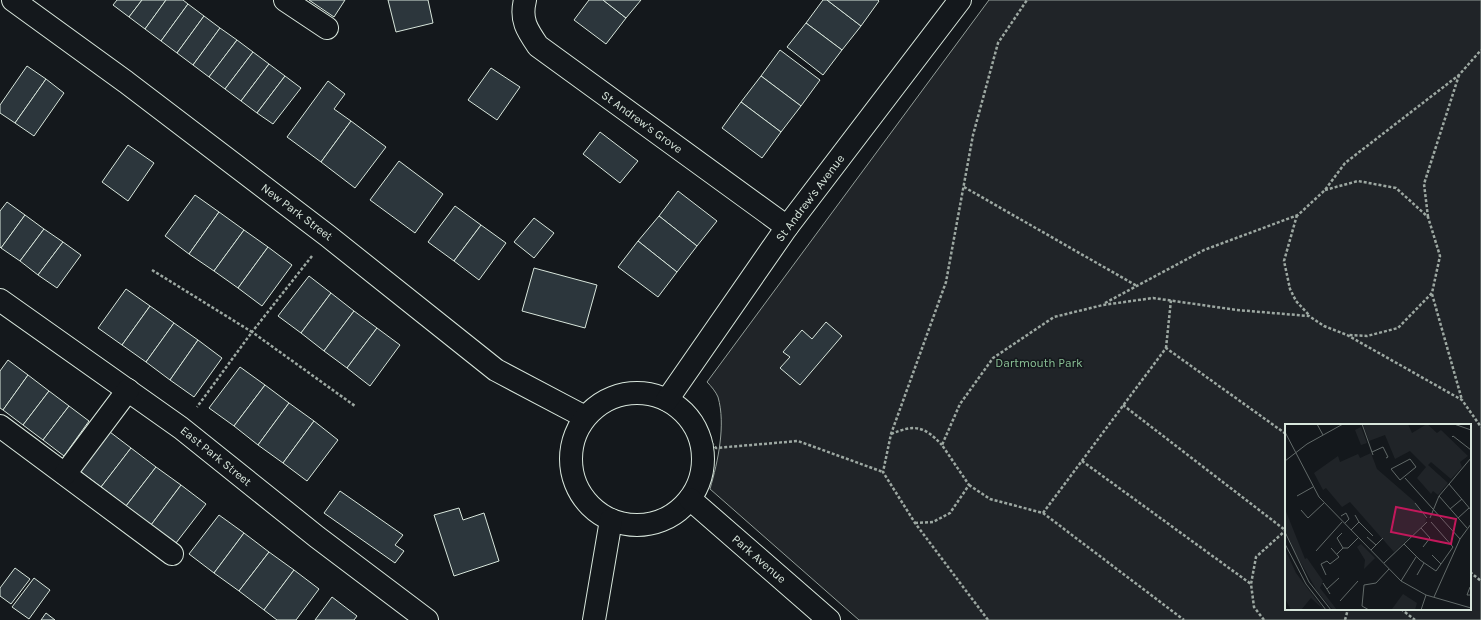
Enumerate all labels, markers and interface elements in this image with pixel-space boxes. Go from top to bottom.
street label: St Andrew's Grove [599,88,685,156]
street label: St Andrew's Avenue [773,152,847,244]
street label: New Park Street [258,181,336,244]
park label: Dartmouth Park [995,356,1083,370]
street label: East Park Street [178,423,255,489]
inset map [1285,424,1471,610]
street label: Park Avenue [729,532,789,586]

